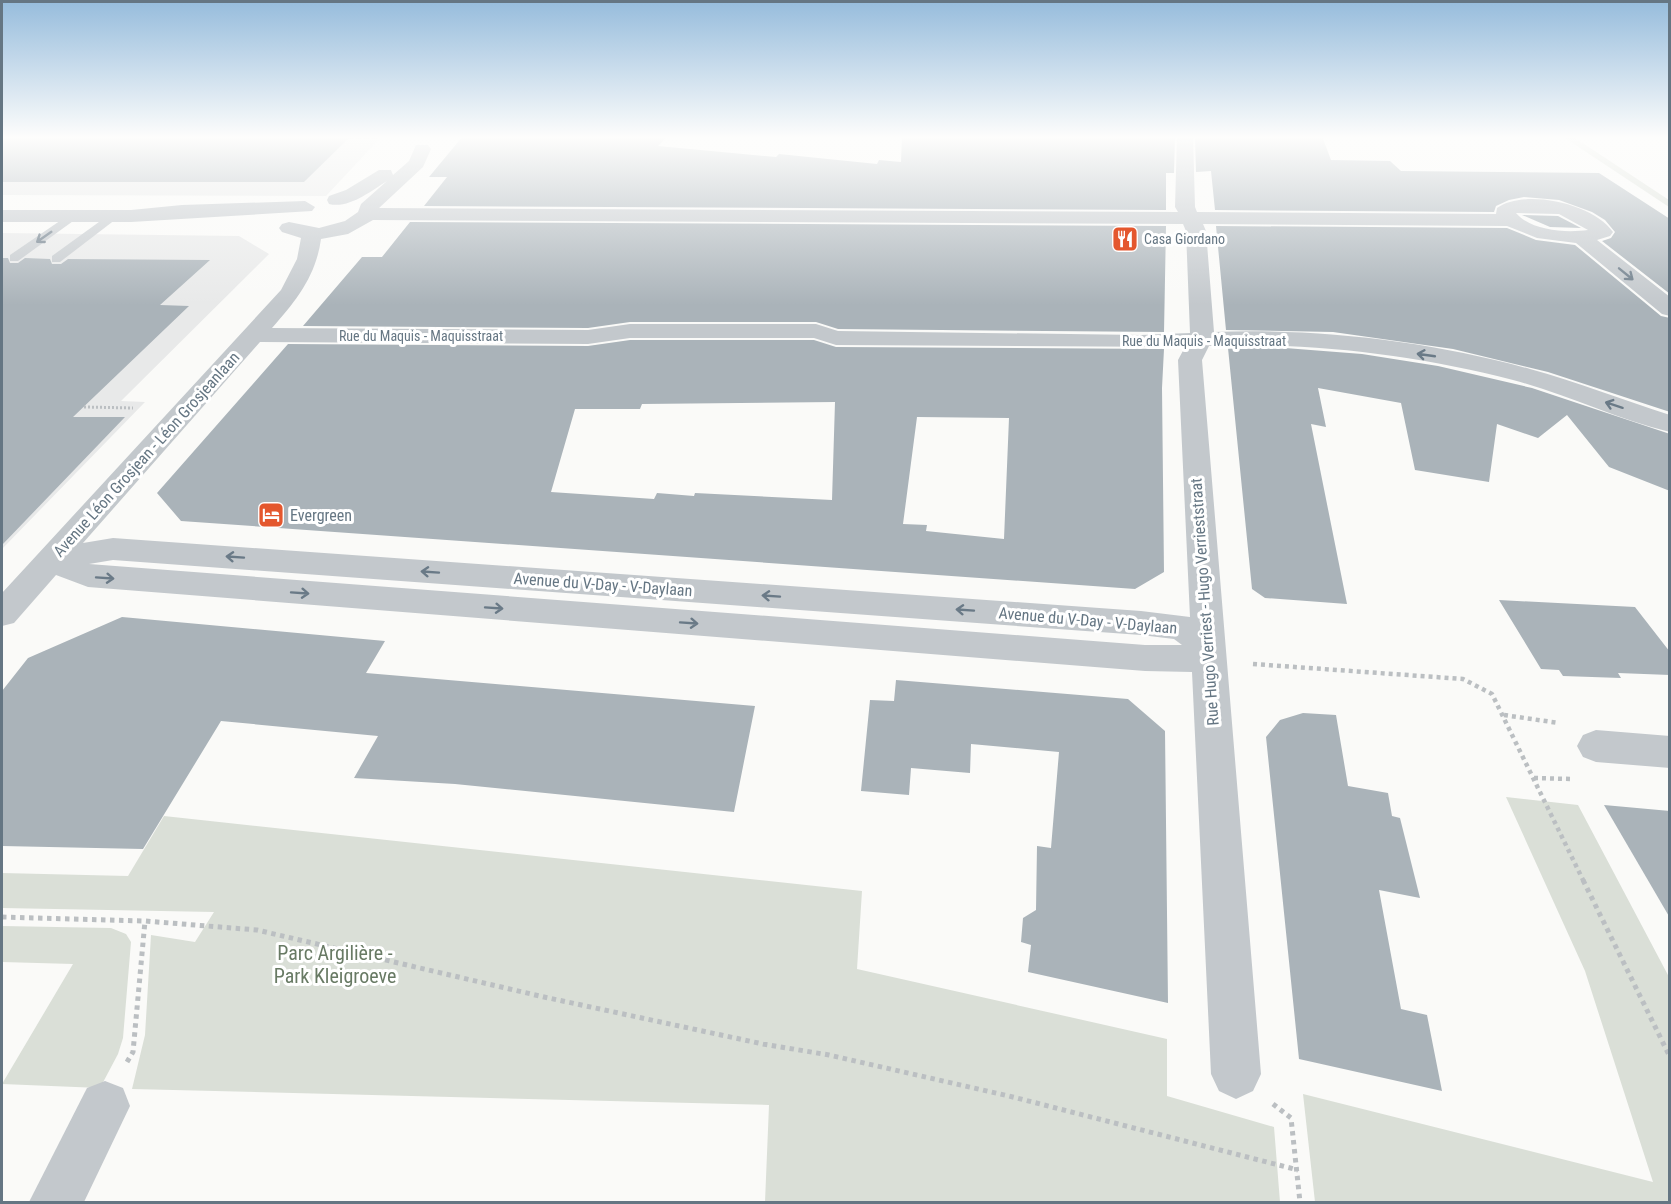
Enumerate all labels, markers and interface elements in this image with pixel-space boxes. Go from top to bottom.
restaurant icon: Casa Giordano [1110,224,1140,254]
one-way arrow [36,231,52,243]
place label: Casa Giordano [1144,231,1225,247]
one-way arrow [1618,268,1634,281]
street label: Rue du Maquis - Maquisstraat [339,328,503,344]
street label: Rue du Maquis - Maquisstraat [1122,333,1286,349]
street label: Avenue Léon Grosjean - Léon Grosjeanlaan [49,348,243,561]
one-way arrow [1417,349,1436,360]
one-way arrow [1605,399,1624,410]
street label: Rue Hugo Verriest - Hugo Verrieststraat [1186,477,1223,726]
hotel icon: Evergreen [256,500,286,530]
place label: Evergreen [290,506,352,525]
one-way arrow [226,552,246,563]
one-way arrow [420,566,440,577]
street label: Avenue du V-Day - V-Daylaan [513,569,693,600]
one-way arrow [95,572,115,583]
one-way arrow [289,587,309,598]
one-way arrow [761,590,781,601]
one-way arrow [484,602,504,613]
street label: Avenue du V-Day - V-Daylaan [998,603,1178,638]
one-way arrow [956,604,976,615]
one-way arrow [678,617,698,628]
park label: Parc Argilière - Park Kleigroeve [274,941,396,988]

